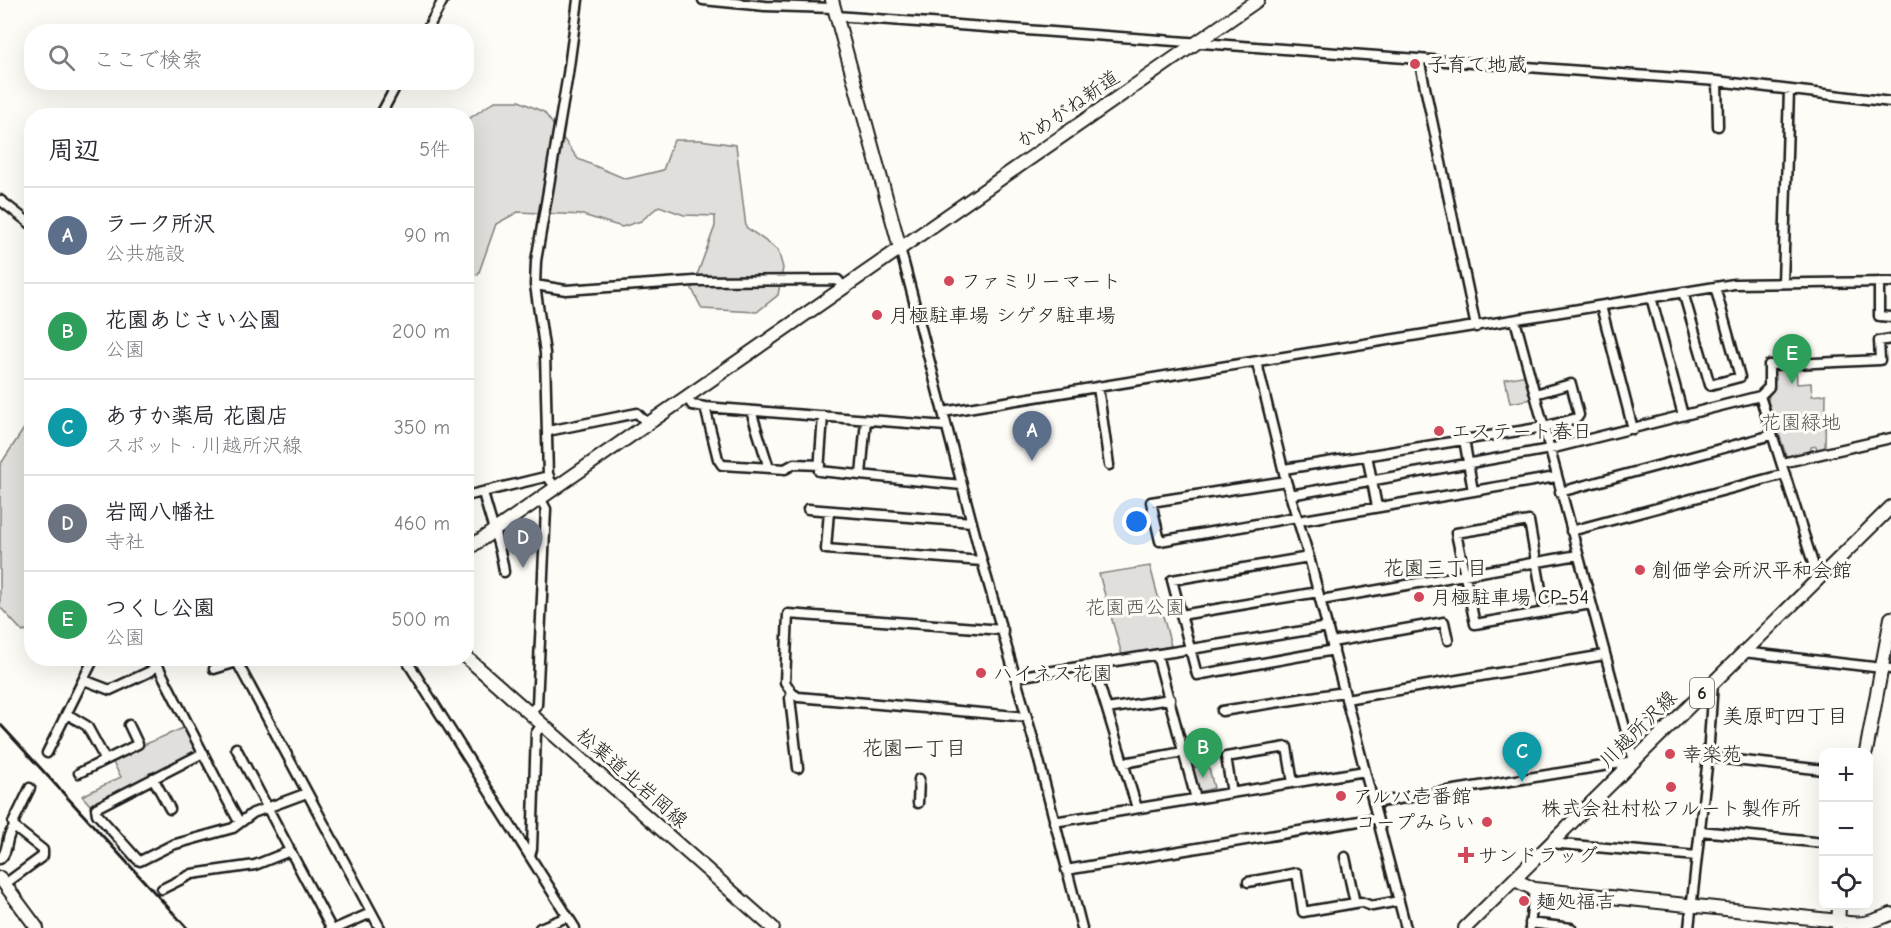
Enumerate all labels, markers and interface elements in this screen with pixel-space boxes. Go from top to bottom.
search box [24,24,474,90]
icon: search [45,41,78,74]
text: ここで検索 [93,47,203,73]
place label: 子育て地蔵 [1427,53,1527,76]
marker: 子育て地蔵 [1408,57,1422,71]
street label: かめがね新道 [1012,65,1124,153]
text: 周辺 [48,136,100,166]
text: 5件 [419,138,450,161]
text: ラーク所沢 [105,211,215,237]
text: A [62,224,73,247]
text: 90 m [404,224,450,247]
text: 公共施設 [105,242,185,265]
place label: ファミリーマート [961,270,1121,293]
marker: ファミリーマート [942,274,956,288]
place label: 月極駐車場 シゲタ駐車場 [889,304,1116,327]
text: 花園あじさい公園 [105,307,281,333]
marker: 月極駐車場 シゲタ駐車場 [870,308,884,322]
text: B [61,320,74,343]
text: 200 m [392,320,450,343]
pin: E [1772,334,1812,384]
text: 公園 [105,338,145,361]
text: あすか薬局 花園店 [105,403,289,429]
park label: 花園緑地 [1761,411,1841,434]
pin: A [1012,412,1052,461]
text: C [61,416,74,439]
text: 350 m [394,416,450,439]
place label: エステート春日 [1451,420,1592,443]
marker: エステート春日 [1432,424,1446,438]
text: スポット · 川越所沢線 [105,434,302,457]
text: 岩岡八幡社 [105,499,215,525]
your location [1122,507,1151,536]
text: D [61,512,74,535]
text: 460 m [394,512,450,535]
pin: D [504,518,542,568]
text: 寺社 [105,530,145,553]
district label: 花園三丁目 [1383,556,1488,580]
place label: 創価学会所沢平和会館 [1652,559,1852,582]
marker: 創価学会所沢平和会館 [1633,563,1647,577]
place label: 月極駐車場 CP-54 [1431,586,1589,609]
marker: 月極駐車場 CP-54 [1412,590,1426,604]
text: つくし公園 [105,595,215,621]
park label: 花園西公園 [1085,596,1185,619]
text: E [62,608,73,631]
text: 500 m [392,608,450,631]
text: 公園 [105,626,145,649]
place label: ハイネス花園 [993,662,1113,685]
marker: ハイネス花園 [974,666,988,680]
road number: 6 [1690,678,1714,708]
street label: 川越所沢線 [1595,686,1681,772]
district label: 美原町四丁目 [1722,704,1848,728]
street label: 松葉道北岩岡線 [572,723,692,833]
pin: B [1184,728,1222,778]
pin: C [1502,732,1541,782]
district label: 花園一丁目 [862,736,967,760]
place label: 幸楽苑 [1682,743,1742,766]
marker: 幸楽苑 [1663,747,1677,761]
map controls [1819,748,1873,910]
button: + [1819,748,1873,802]
marker: 株式会社村松フルート製作所 [1664,780,1678,794]
place label: アルバ壱番館 [1353,785,1472,808]
marker: アルバ壱番館 [1334,789,1348,803]
place label: 株式会社村松フルート製作所 [1541,797,1801,820]
button: − [1819,802,1873,856]
place label: コープみらい [1356,811,1475,834]
marker: コープみらい [1480,815,1494,829]
place label: サンドラッグ [1478,844,1598,867]
marker: サンドラッグ [1459,848,1473,862]
button: locate [1819,856,1873,910]
place label: 麺処福吉 [1536,890,1616,913]
marker: 麺処福吉 [1517,894,1531,908]

